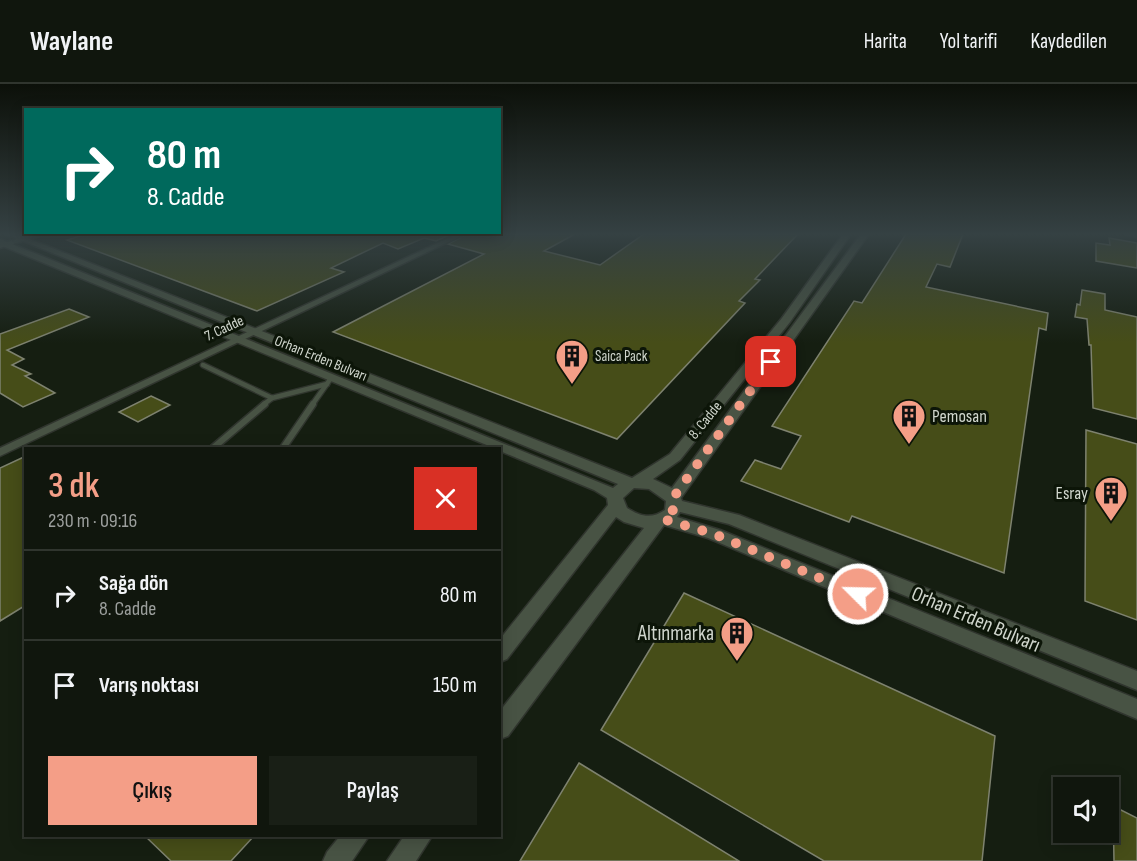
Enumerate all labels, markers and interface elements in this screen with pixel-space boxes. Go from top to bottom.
text: Waylane [30,25,113,58]
text: Harita [864,29,907,54]
text: Yol tarifi [940,29,998,54]
text: Kaydedilen [1031,29,1107,54]
text: 80 m [147,130,221,181]
icon: right [48,132,126,210]
text: 8. Cadde [147,181,225,213]
street label: 7. Cadde [202,311,247,346]
street label: Orhan Erden Bulvarı [272,331,370,386]
pin [745,336,796,387]
building icon: Saica Pack [554,338,590,385]
icon: arrive [754,345,787,378]
place label: Saica Pack [595,347,648,366]
street label: 8. Cadde [684,398,726,443]
building icon: Pemosan [891,398,927,445]
place label: Pemosan [932,406,987,427]
text: 3 dk [48,465,99,508]
button: close [414,467,477,530]
building icon: Esray [1093,475,1129,522]
place label: Esray [1055,483,1088,504]
text: 230 m · 09:16 [48,509,137,533]
position arrow [826,562,890,626]
text: Sağa dön [99,570,168,597]
icon: right [48,579,81,612]
street label: Orhan Erden Bulvarı [908,581,1044,658]
text: 80 m [440,582,477,609]
text: 8. Cadde [99,597,156,621]
building icon: Altınmarka [719,615,755,662]
place label: Altınmarka [637,621,714,646]
icon: arrive [48,669,81,702]
text: Varış noktası [99,672,199,699]
text: 150 m [433,672,477,699]
button: Çıkış [48,756,257,825]
button: Paylaş [269,756,477,825]
map controls [1053,777,1119,843]
button: sound [1053,777,1119,843]

